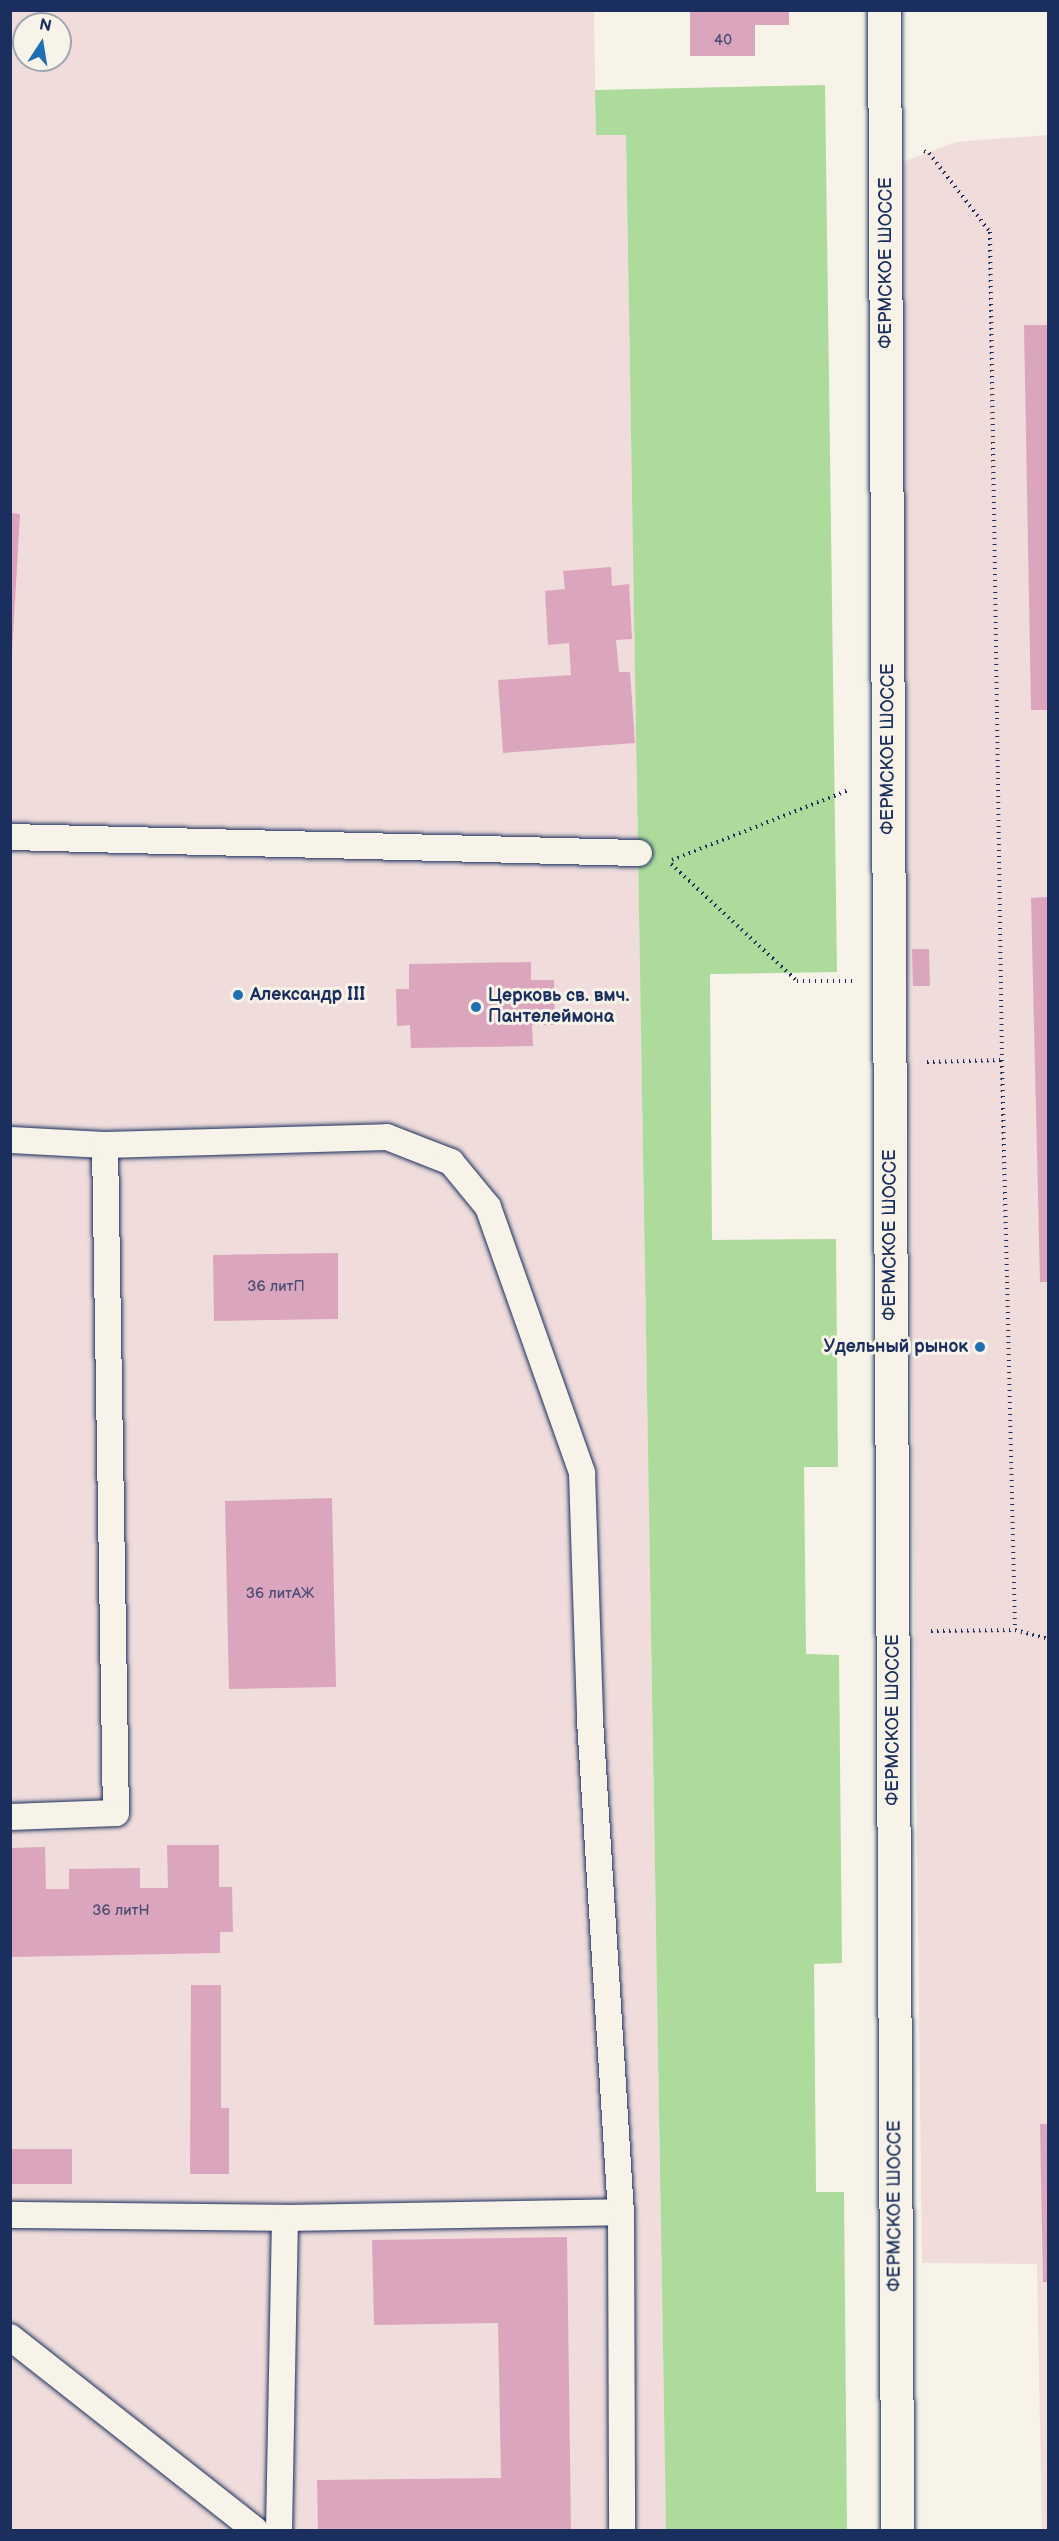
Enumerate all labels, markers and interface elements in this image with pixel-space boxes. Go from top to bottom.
north arrow [12,12,72,72]
text: N [38,15,53,36]
house number: 40 [714,32,732,50]
street label: ФЕРМСКОЕ ШОССЕ [875,177,897,349]
street label: ФЕРМСКОЕ ШОССЕ [877,663,899,835]
place label: Александр III [250,984,365,1006]
place label: Церковь св. вмч. Пантелеймона [488,986,629,1028]
marker: Александр III [231,988,245,1002]
marker: Церковь св. вмч. Пантелеймона [469,1000,483,1014]
street label: ФЕРМСКОЕ ШОССЕ [879,1149,901,1321]
house number: 36 литП [247,1278,305,1296]
place label: Удельный рынок [824,1336,968,1358]
marker: Удельный рынок [973,1340,987,1354]
house number: 36 литАЖ [246,1585,314,1603]
street label: ФЕРМСКОЕ ШОССЕ [882,1634,904,1806]
house number: 36 литН [92,1902,150,1920]
street label: ФЕРМСКОЕ ШОССЕ [884,2120,906,2292]

